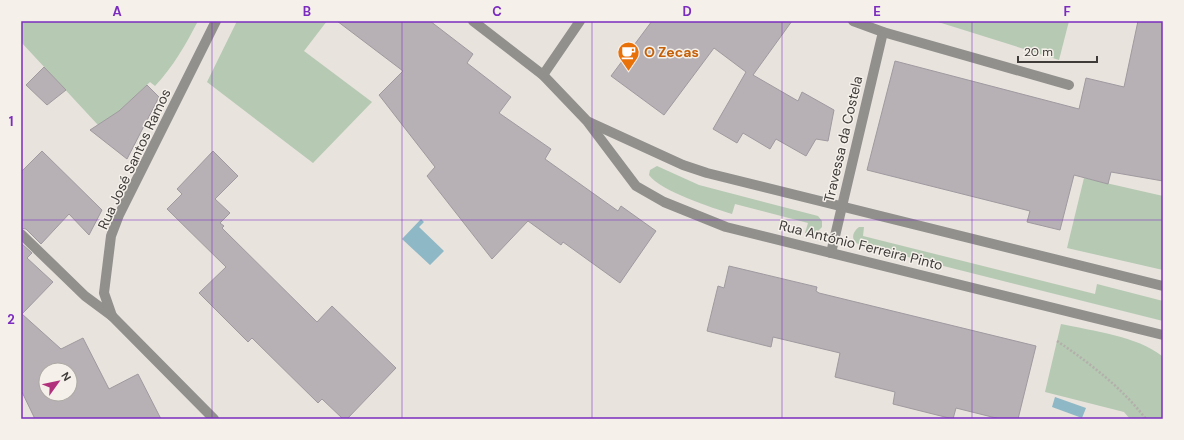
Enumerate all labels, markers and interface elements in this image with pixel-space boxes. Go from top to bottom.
text: A [112,3,122,20]
text: B [303,3,311,20]
text: C [492,3,502,20]
text: D [682,3,692,20]
text: E [873,3,881,20]
text: F [1063,3,1071,20]
scale bar [1018,38,1097,64]
cafe icon: O Zecas [616,39,642,72]
place label: O Zecas [644,43,699,61]
text: 20 m [1024,44,1053,60]
street label: Travessa da Costela [820,74,866,204]
street label: Rua José Santos Ramos [93,86,175,232]
text: 1 [9,113,13,130]
street label: Rua António Ferreira Pinto [777,216,945,274]
text: 2 [7,311,15,328]
north arrow [38,362,78,402]
text: N [58,369,74,384]

